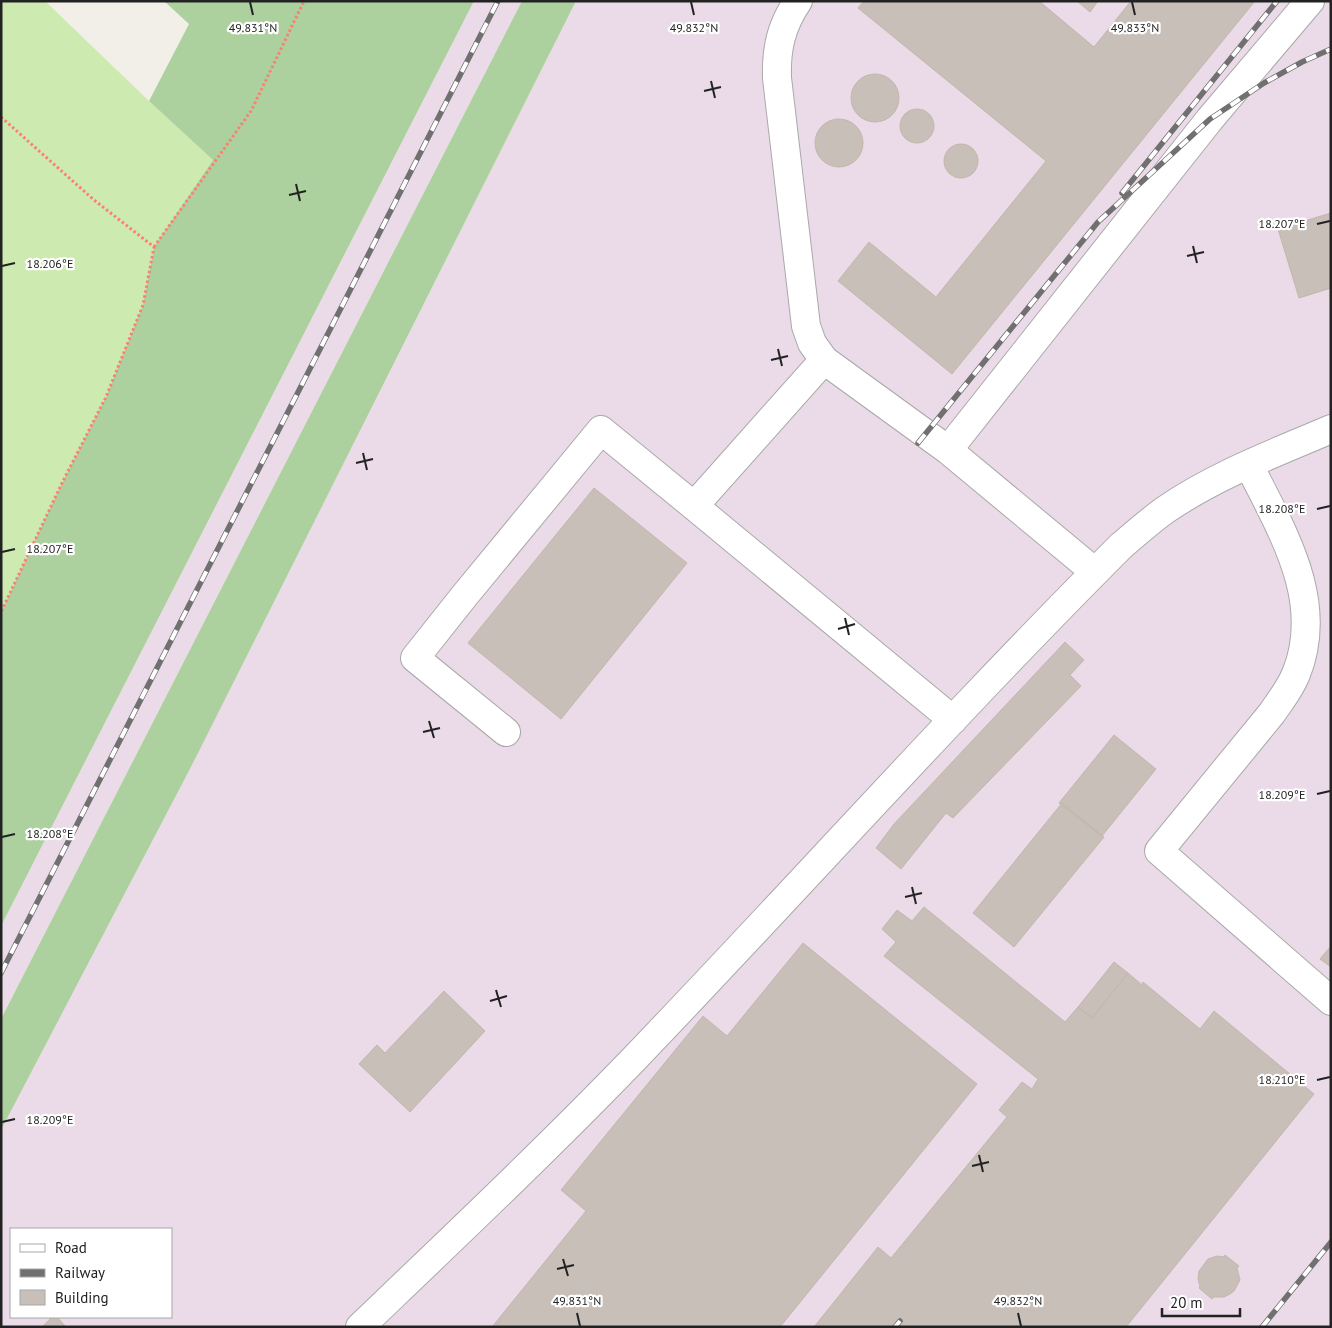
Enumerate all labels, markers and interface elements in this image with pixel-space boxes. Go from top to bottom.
text: 49.831°N [229,20,277,35]
text: 49.832°N [670,20,718,35]
text: 49.833°N [1111,20,1159,35]
text: 18.207°E [1259,216,1305,231]
text: 18.206°E [27,256,73,271]
text: 18.208°E [1259,501,1305,516]
text: 18.207°E [27,541,73,556]
text: 18.209°E [1259,787,1305,802]
text: 18.208°E [27,826,73,841]
text: 18.210°E [1259,1072,1305,1087]
text: 18.209°E [27,1112,73,1127]
legend [10,1228,172,1318]
text: Road [55,1238,87,1257]
text: Railway [55,1263,105,1282]
scale bar [1162,1286,1240,1318]
text: Building [55,1288,109,1307]
text: 49.831°N [553,1293,601,1308]
text: 49.832°N [994,1293,1042,1308]
text: 20 m [1170,1293,1203,1312]

